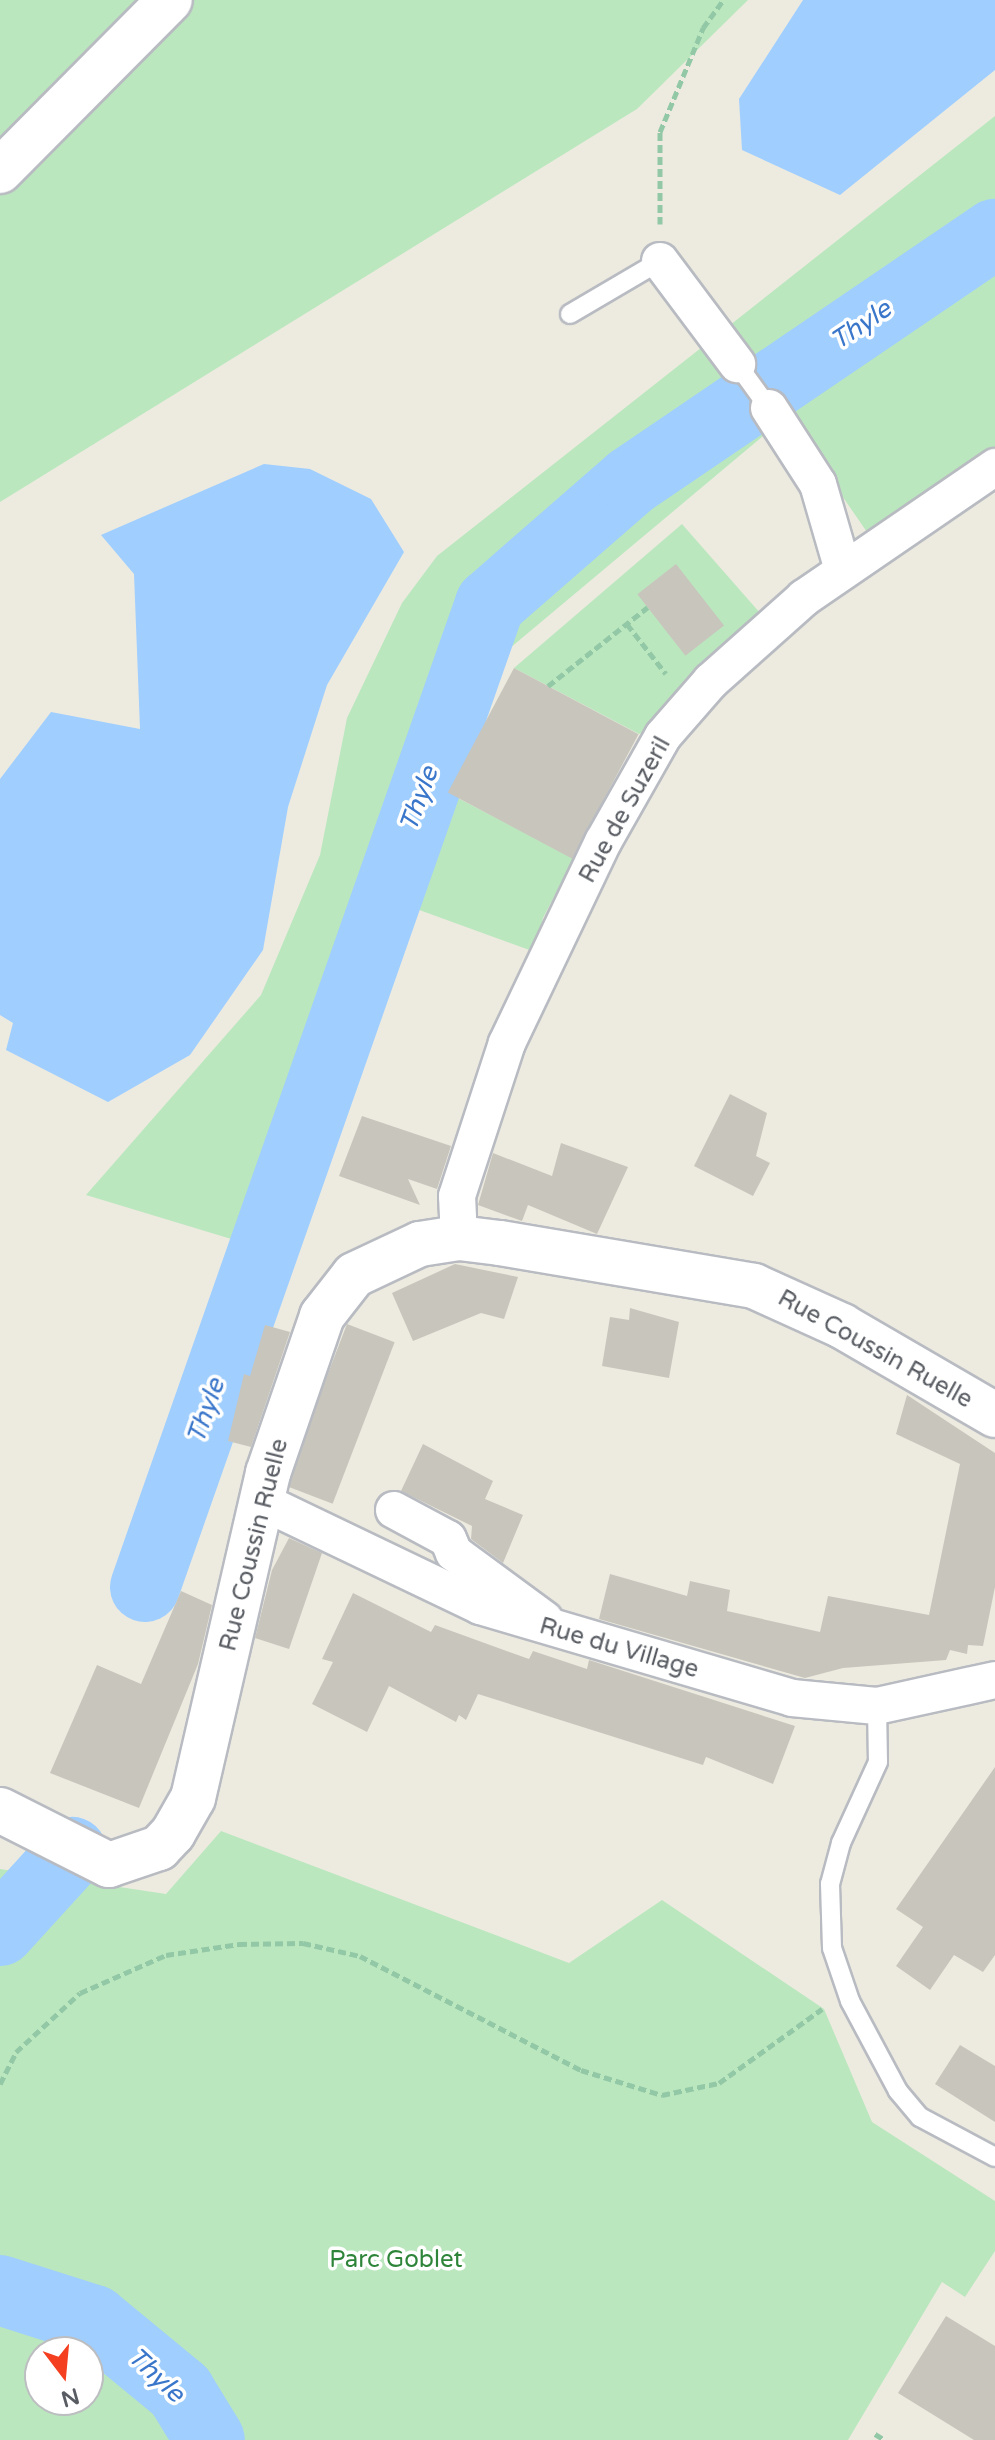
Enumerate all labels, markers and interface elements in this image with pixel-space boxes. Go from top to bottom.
water label: Thyle [825,293,897,357]
street label: Rue de Suzeril [573,732,677,888]
water label: Thyle [393,762,445,836]
street label: Rue Coussin Ruelle [773,1284,977,1414]
water label: Thyle [180,1375,232,1447]
street label: Rue Coussin Ruelle [214,1436,294,1654]
street label: Rue du Village [536,1612,702,1684]
park label: Parc Goblet [329,2246,463,2274]
north arrow [24,2336,104,2416]
water label: Thyle [121,2341,191,2409]
text: N [58,2382,82,2412]

